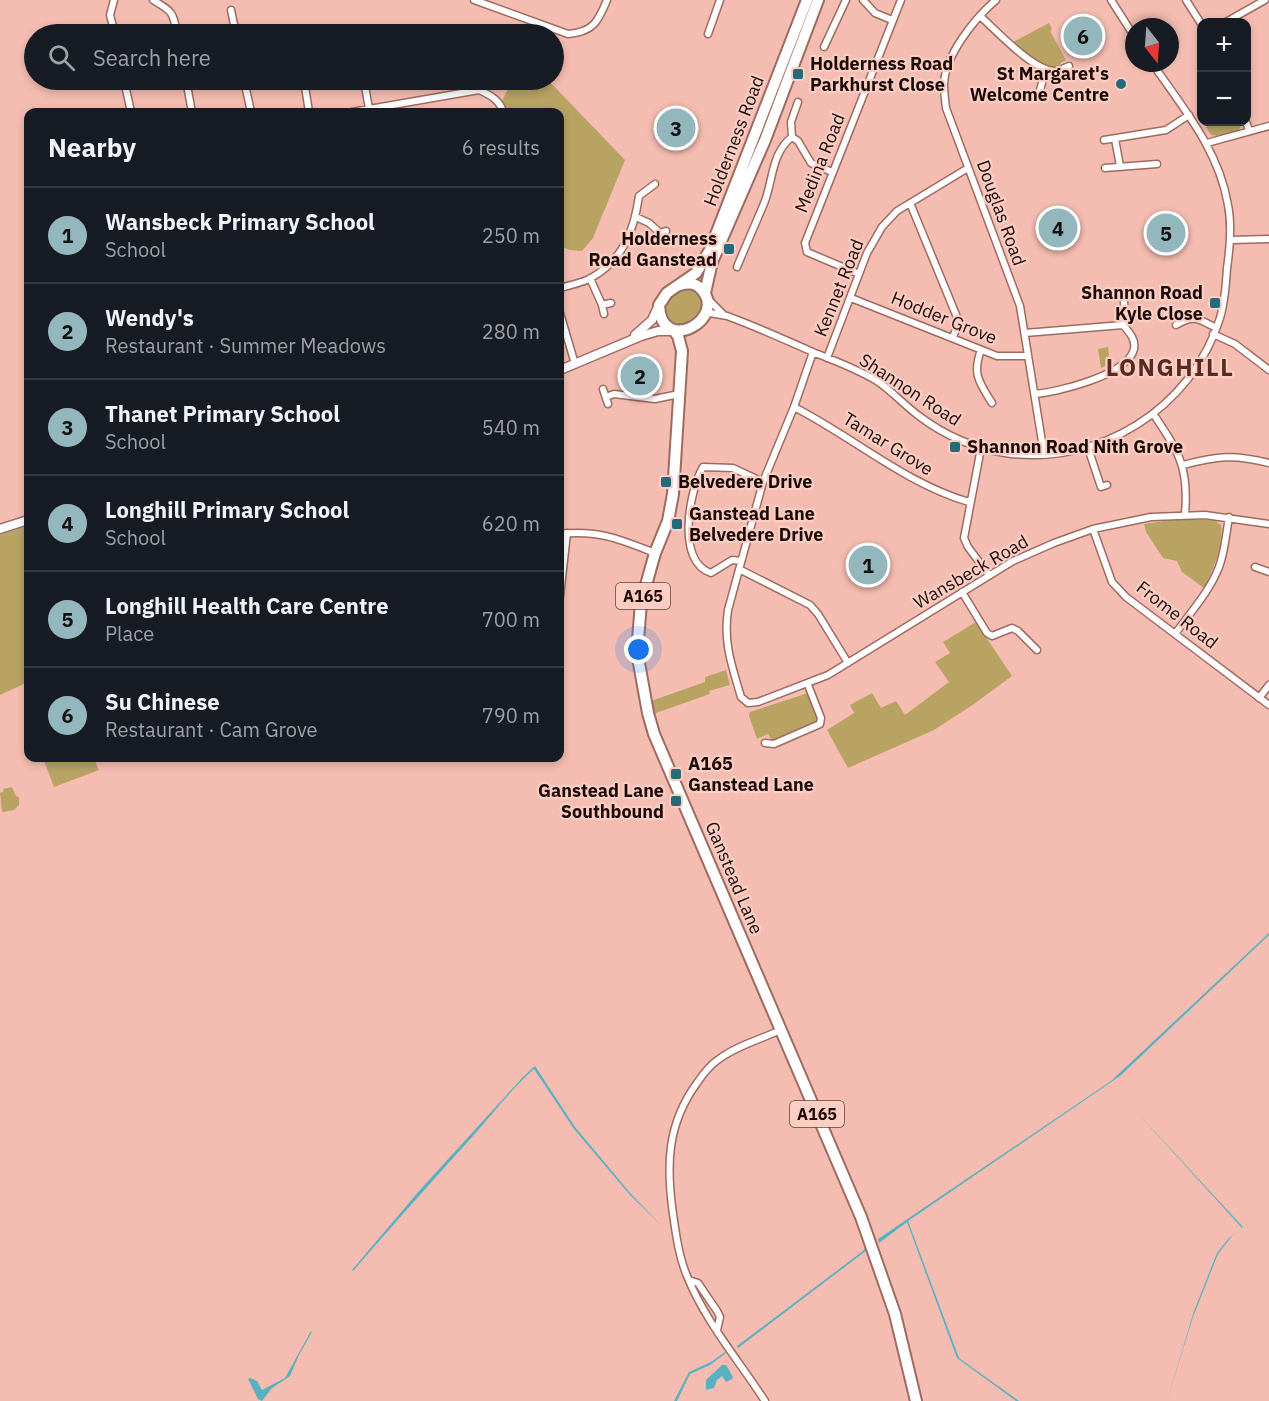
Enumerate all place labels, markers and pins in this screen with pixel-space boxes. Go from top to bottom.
pin: 6 [1064,14,1102,58]
place label: Holderness Road Parkhurst Close [810,52,953,96]
place label: St Margaret's Welcome Centre [970,62,1109,106]
marker: Holderness Road Parkhurst Close [791,67,805,81]
marker: St Margaret's Welcome Centre [1114,77,1128,91]
pin: 3 [656,106,696,150]
pin: 4 [1038,206,1078,250]
pin: 5 [1146,210,1186,256]
place label: Holderness Road Ganstead [589,227,717,271]
marker: Holderness Road Ganstead [722,242,736,256]
place label: Shannon Road Kyle Close [1081,281,1203,325]
marker: Shannon Road Kyle Close [1208,296,1222,310]
pin: 2 [620,354,660,398]
place label: Shannon Road Nith Grove [967,435,1183,458]
marker: Shannon Road Nith Grove [948,440,962,454]
place label: Belvedere Drive [678,470,812,493]
marker: Belvedere Drive [659,475,673,489]
place label: Ganstead Lane Belvedere Drive [689,502,823,546]
marker: Ganstead Lane Belvedere Drive [670,517,684,531]
pin: 1 [848,542,888,588]
place label: A165 Ganstead Lane [688,752,814,796]
marker: A165 Ganstead Lane [669,767,683,781]
place label: Ganstead Lane Southbound [538,779,664,823]
marker: Ganstead Lane Southbound [669,794,683,808]

